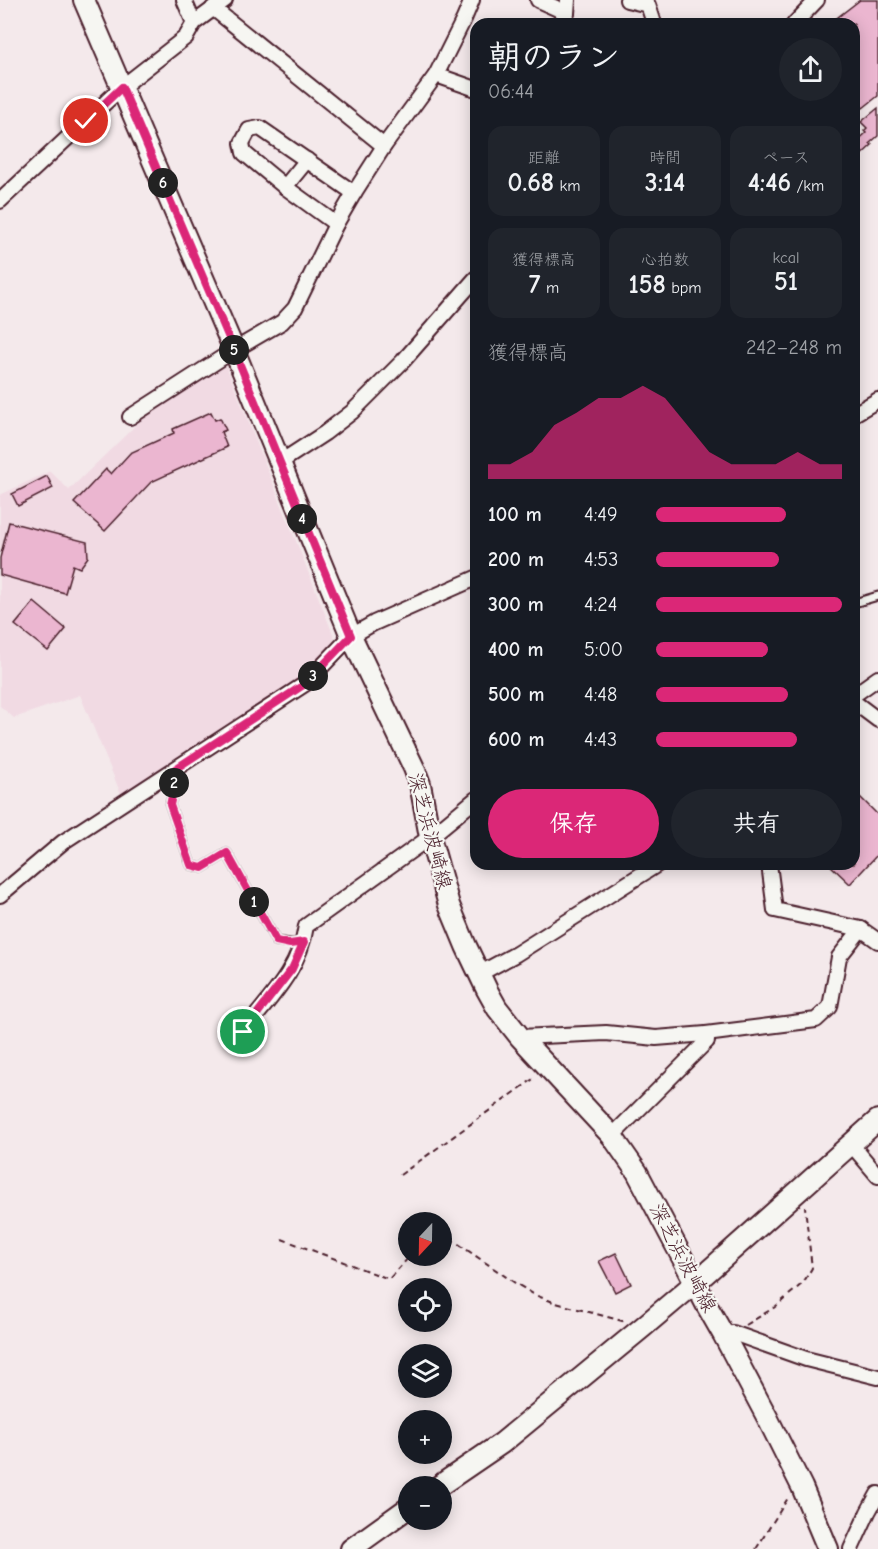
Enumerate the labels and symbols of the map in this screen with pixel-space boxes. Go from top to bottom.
pin [60,95,111,146]
pin: 6 [148,168,178,198]
pin: 5 [219,335,249,365]
pin: 4 [287,504,317,534]
pin: 3 [298,661,328,691]
pin: 2 [159,768,189,798]
street label: 深芝浜波崎線 [403,770,457,892]
pin: 1 [239,887,269,917]
pin [217,1006,268,1057]
street label: 深芝浜波崎線 [645,1200,721,1316]
north arrow [398,1212,452,1266]

